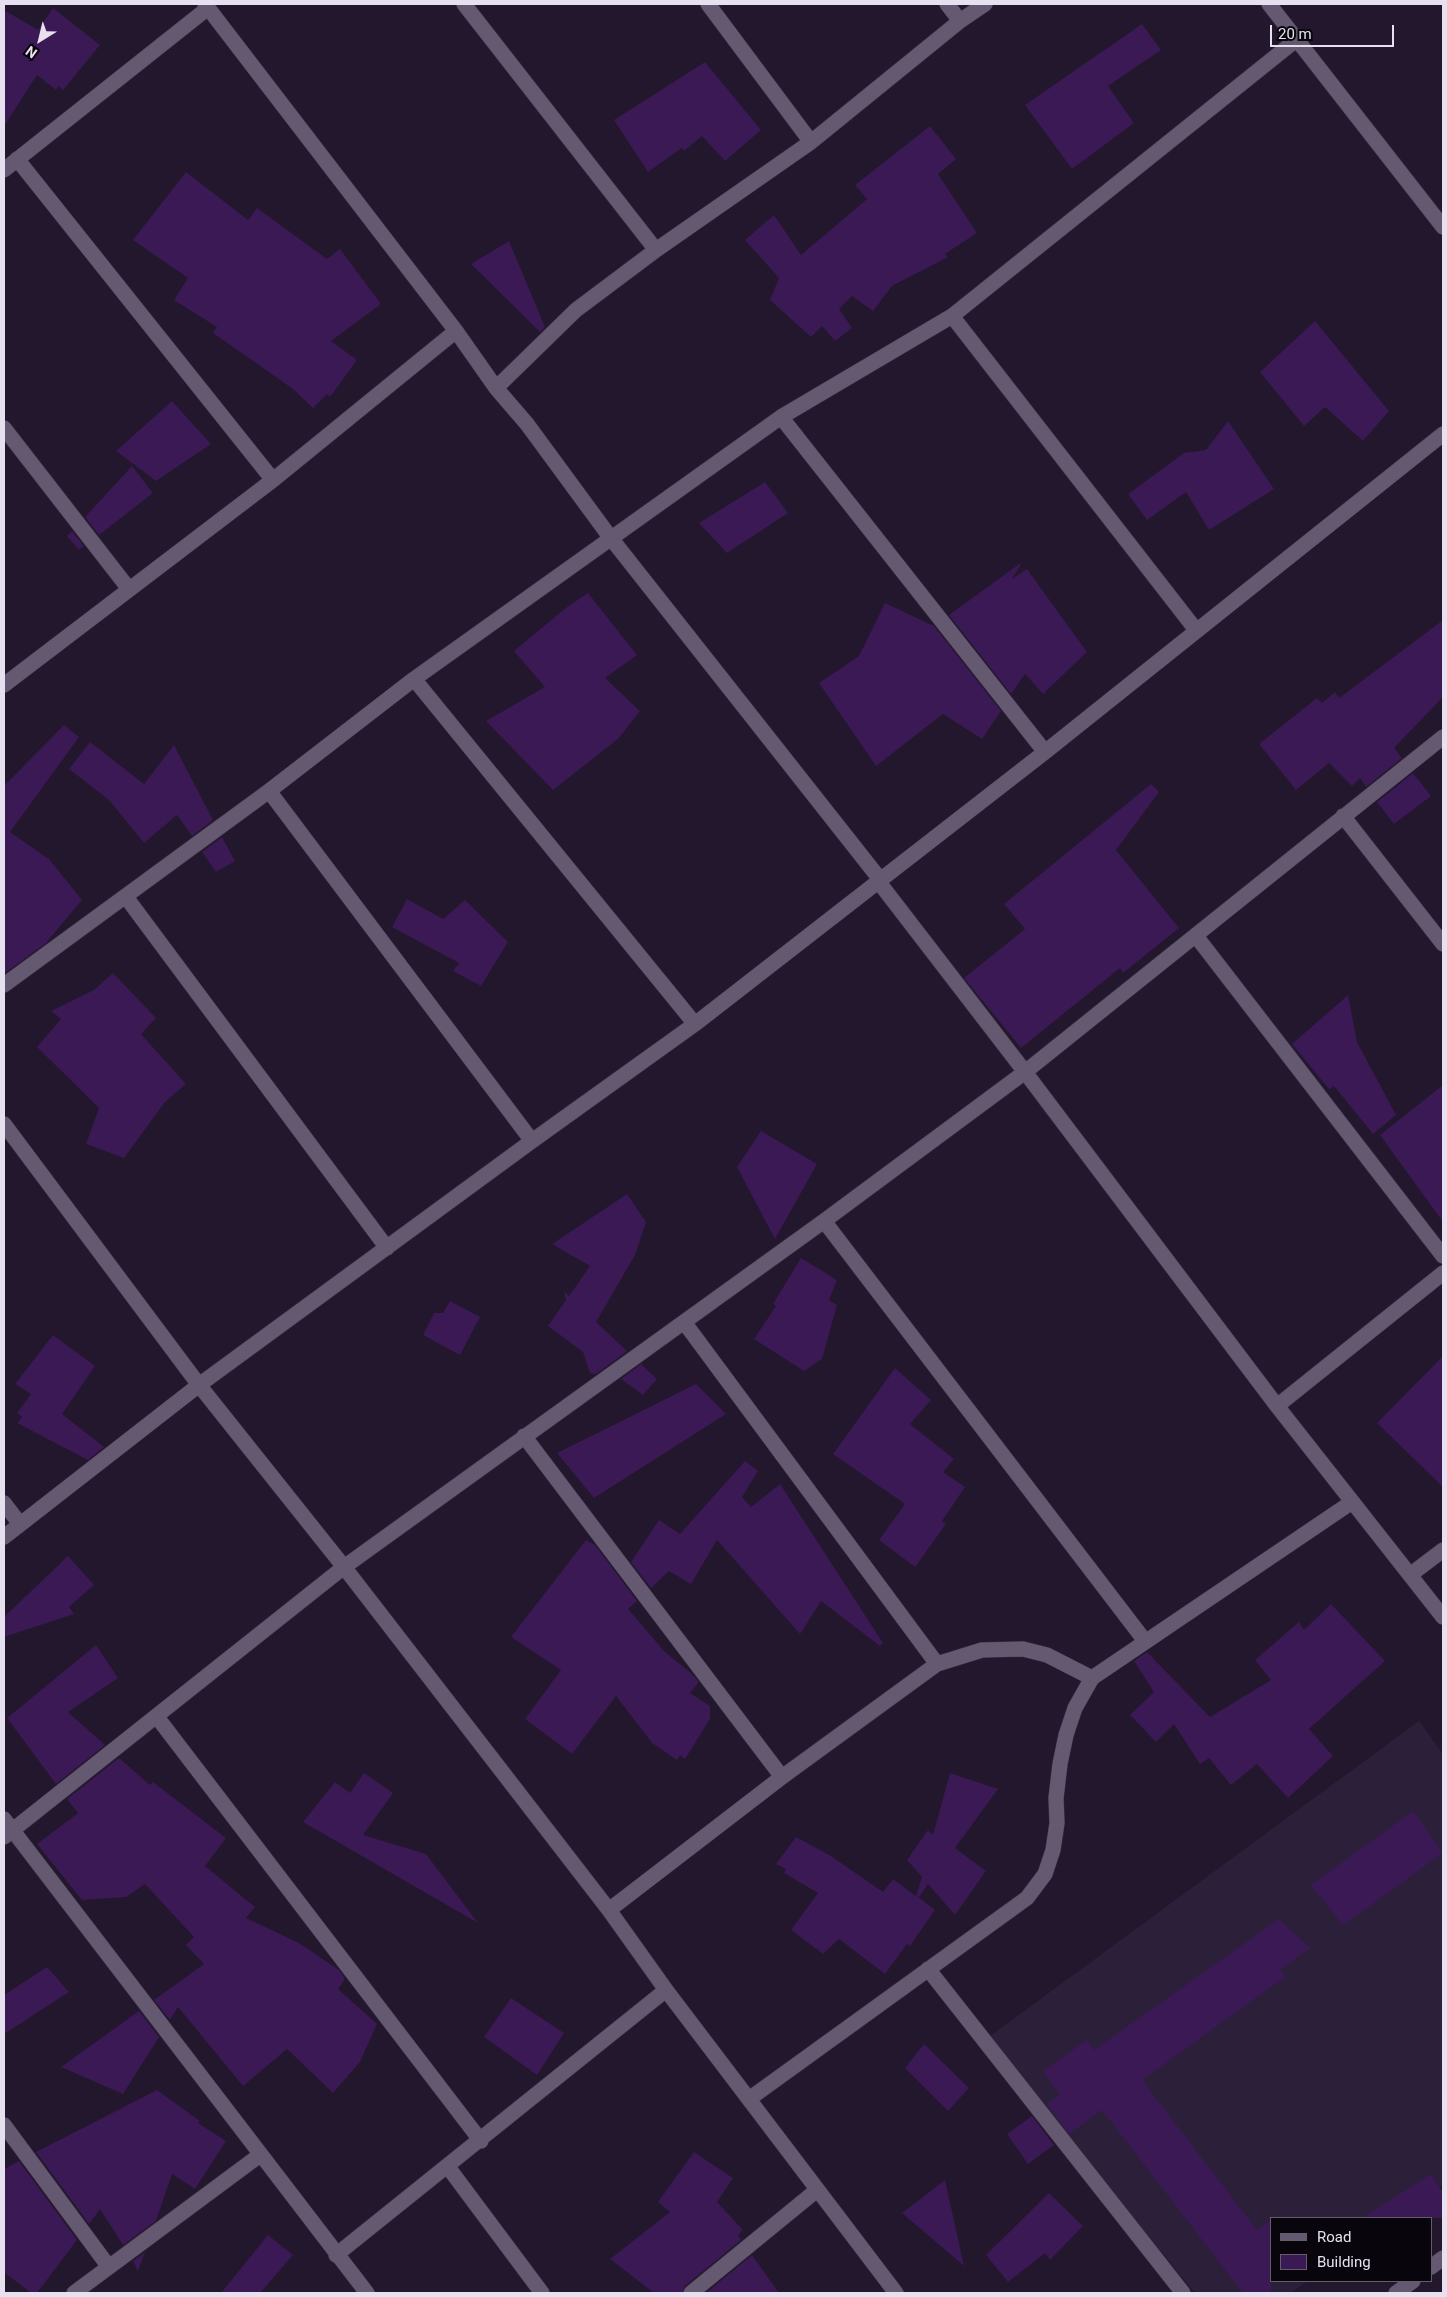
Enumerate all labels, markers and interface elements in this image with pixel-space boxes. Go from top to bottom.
north arrow [15,15,65,65]
scale bar [1272,15,1396,47]
text: 20 m [1278,25,1312,43]
text: N [22,43,40,62]
legend [1270,2217,1432,2282]
text: Road [1317,2228,1351,2246]
text: Building [1317,2253,1371,2271]

